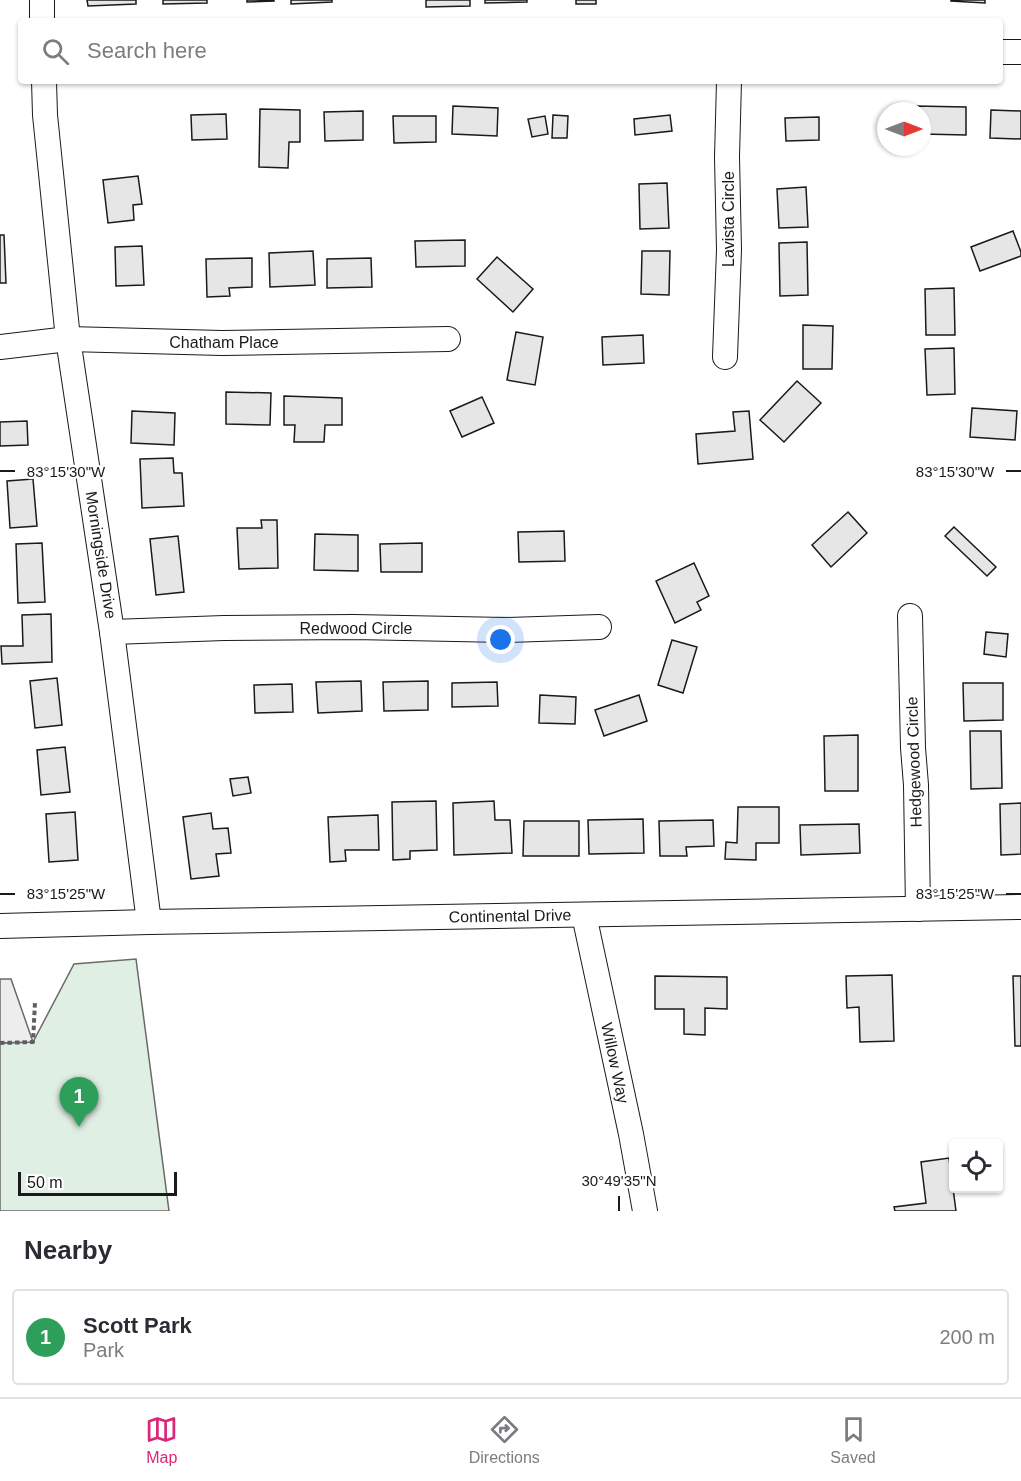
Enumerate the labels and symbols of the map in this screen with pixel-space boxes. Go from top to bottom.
north arrow [877,102,931,156]
street label: Lavista Circle [720,171,737,267]
street label: Chatham Place [169,334,279,351]
text: 83°15'30"W [27,463,106,480]
text: 83°15'30"W [916,463,995,480]
street label: Morningside Drive [83,490,119,620]
street label: Redwood Circle [300,620,413,637]
your location [486,625,515,654]
street label: Hedgewood Circle [903,696,925,828]
text: 83°15'25"W [27,885,106,902]
text: 83°15'25"W [916,885,995,902]
street label: Continental Drive [448,906,572,926]
street label: Willow Way [598,1021,632,1105]
pin: 1 [60,1078,98,1127]
scale bar [18,1169,177,1196]
text: 30°49'35"N [581,1172,657,1189]

